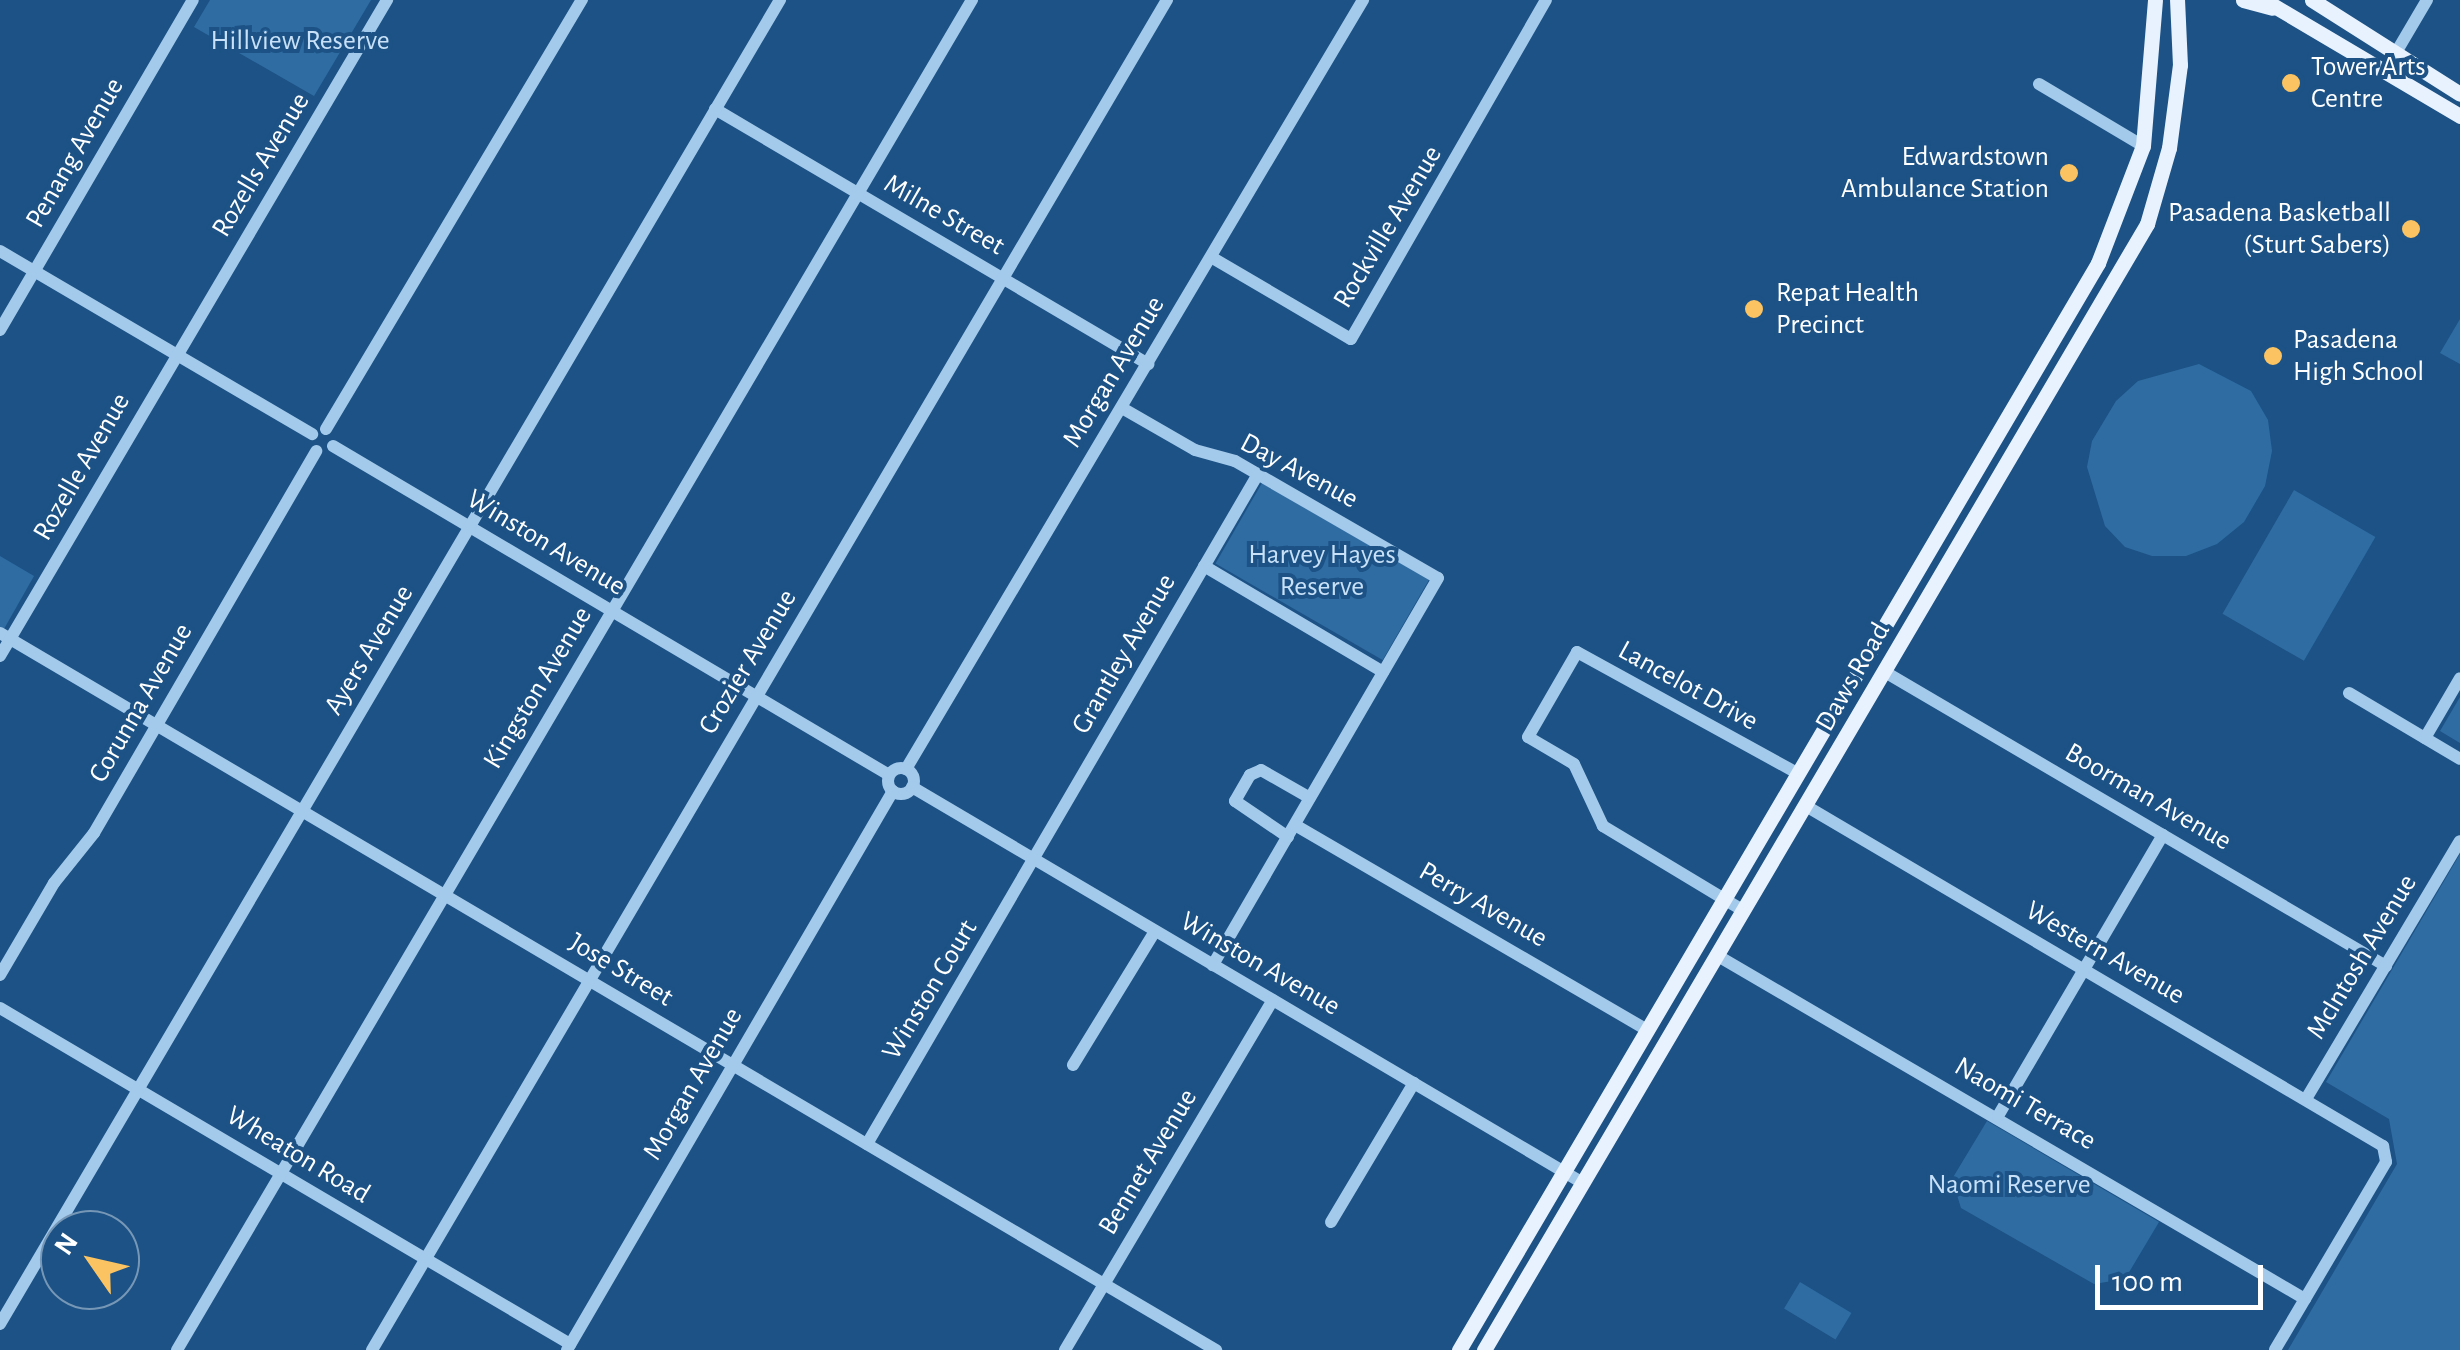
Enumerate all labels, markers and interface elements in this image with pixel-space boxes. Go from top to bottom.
park label: Hillview Reserve [210,24,390,58]
place label: Tower Arts Centre [2311,50,2426,116]
street label: Penang Avenue [19,72,131,234]
marker: Tower Arts Centre [2280,72,2302,94]
street label: Rozells Avenue [205,87,317,243]
street label: Rockville Avenue [1326,140,1450,314]
place label: Edwardstown Ambulance Station [1841,140,2049,206]
marker: Edwardstown Ambulance Station [2058,162,2080,184]
street label: Milne Street [878,167,1010,263]
place label: Pasadena Basketball (Sturt Sabers) [2168,196,2391,262]
marker: Pasadena Basketball (Sturt Sabers) [2400,218,2422,240]
place label: Repat Health Precinct [1776,276,1919,342]
street label: Morgan Avenue [1056,290,1172,454]
marker: Repat Health Precinct [1741,296,1767,322]
place label: Pasadena High School [2293,323,2424,389]
marker: Pasadena High School [2262,345,2284,367]
street label: Rozelle Avenue [26,387,138,547]
street label: Day Avenue [1234,426,1364,516]
street label: Winston Avenue [461,482,631,604]
park label: Harvey Hayes Reserve [1248,538,1396,604]
street label: Grantley Avenue [1065,568,1183,740]
street label: Ayers Avenue [317,579,421,721]
street label: Crozier Avenue [692,584,804,740]
street label: Kingston Avenue [476,601,600,775]
street label: Corunna Avenue [82,617,200,789]
street label: Daws Road [1808,617,1898,737]
street label: Lancelot Drive [1612,634,1764,738]
street label: Boorman Avenue [2059,736,2237,858]
street label: Perry Avenue [1413,855,1553,955]
street label: McIntosh Avenue [2300,868,2424,1046]
street label: Western Avenue [2019,894,2191,1012]
street label: Winston Avenue [1174,905,1346,1023]
street label: Winston Court [875,914,985,1066]
street label: Jose Street [563,926,679,1014]
street label: Morgan Avenue [636,1002,750,1166]
street label: Naomi Terrace [1948,1050,2102,1158]
street label: Bennet Avenue [1091,1083,1205,1241]
street label: Wheaton Road [220,1099,376,1211]
park label: Naomi Reserve [1927,1168,2091,1202]
north arrow [40,1210,140,1310]
text: N [50,1228,84,1260]
scale bar [2100,1245,2268,1307]
text: 100 m [2112,1267,2183,1297]

